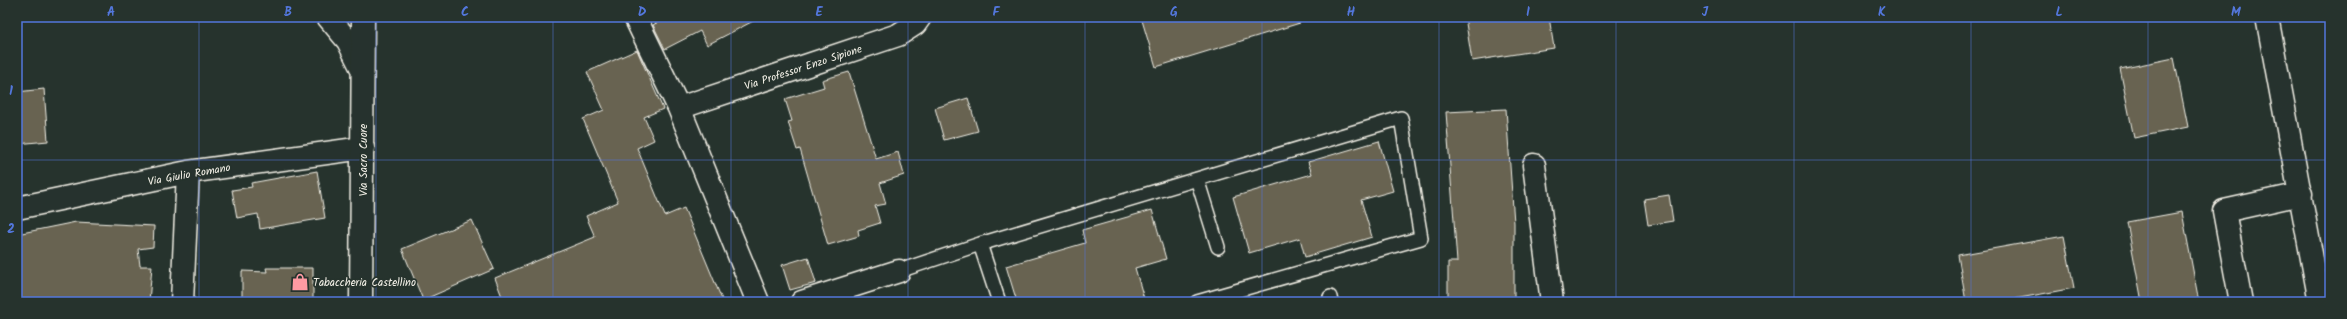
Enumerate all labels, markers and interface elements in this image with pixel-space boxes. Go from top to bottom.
text: A [107,2,115,23]
text: B [284,2,292,23]
text: C [461,2,469,23]
text: D [638,2,647,23]
text: E [815,2,823,23]
text: F [992,2,1000,23]
text: G [1170,2,1178,23]
text: H [1347,2,1356,23]
text: I [1526,2,1530,23]
text: J [1702,2,1709,23]
text: K [1878,2,1886,23]
text: L [2055,2,2063,23]
text: M [2231,2,2241,23]
street label: Via Professor Enzo Sipione [742,40,865,95]
text: 1 [9,81,13,102]
street label: Via Sacro Cuore [355,124,373,196]
street label: Via Giulio Romano [146,159,232,191]
text: 2 [7,219,15,240]
shop icon: Tabaccheria Castellino [290,272,310,292]
place label: Tabaccheria Castellino [313,274,416,292]

